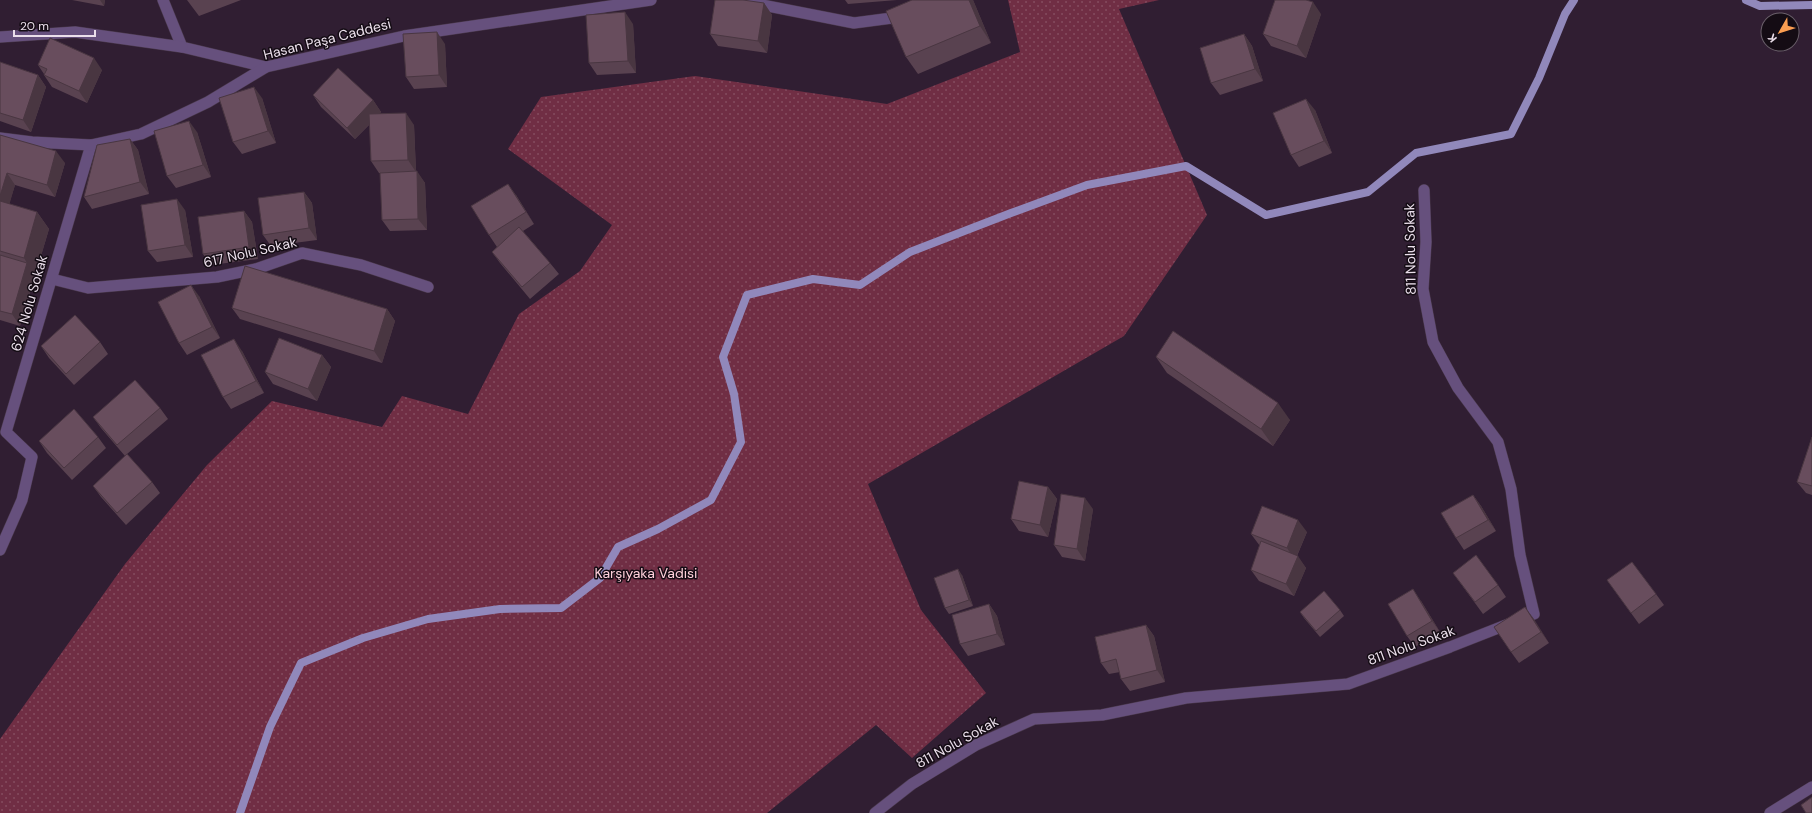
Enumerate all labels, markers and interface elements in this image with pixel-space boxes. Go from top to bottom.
scale bar [14,12,95,38]
north arrow [1760,12,1800,52]
street label: Hasan Paşa Caddesi [261,14,393,64]
text: 20 m [20,18,49,34]
text: K [1765,31,1780,45]
street label: 811 Nolu Sokak [1400,203,1420,295]
street label: 617 Nolu Sokak [202,233,298,271]
street label: 624 Nolu Sokak [7,253,51,353]
park label: Karşıyaka Vadisi [595,564,697,582]
street label: 811 Nolu Sokak [1365,621,1457,669]
street label: 811 Nolu Sokak [913,712,1001,772]

